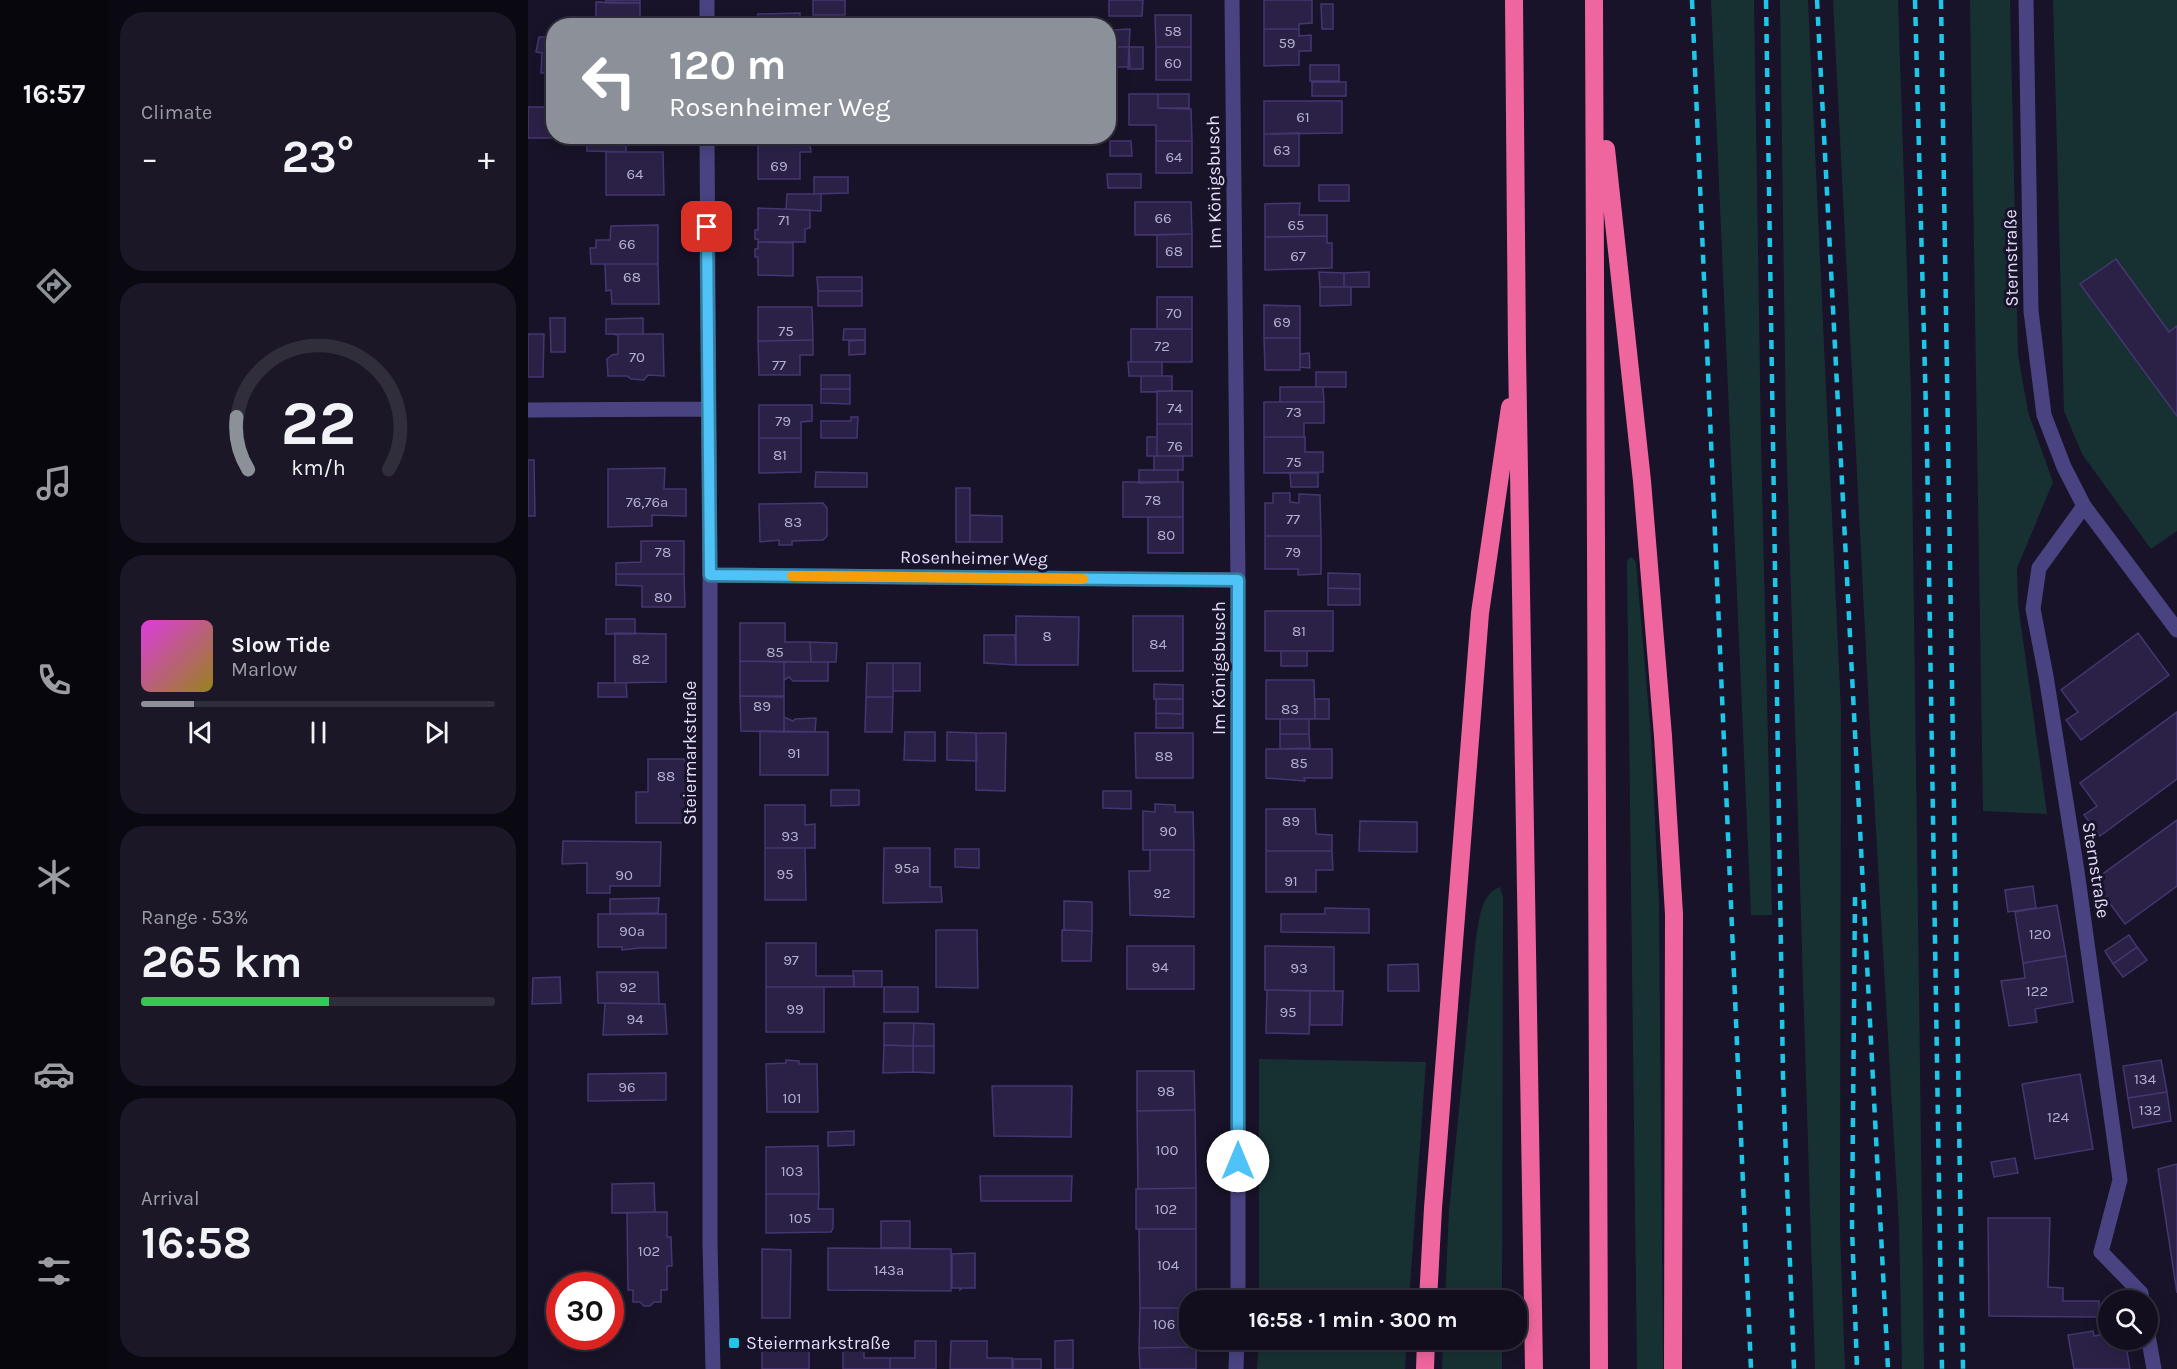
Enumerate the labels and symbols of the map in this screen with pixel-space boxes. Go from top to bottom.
house number: 58 [1164,22,1182,40]
house number: 59 [1278,34,1296,52]
house number: 60 [1164,54,1182,72]
house number: 61 [1296,108,1310,126]
street label: Im Königsbusch [1202,115,1226,249]
house number: 63 [1273,141,1291,159]
house number: 64 [1166,148,1183,166]
house number: 69 [770,157,788,175]
house number: 64 [627,165,644,183]
pin [681,201,732,252]
house number: 66 [1154,209,1172,227]
street label: Sternstraße [1999,209,2023,307]
house number: 71 [778,211,790,229]
house number: 65 [1287,216,1305,234]
house number: 66 [618,235,636,253]
house number: 68 [1165,242,1183,260]
house number: 67 [1290,247,1306,265]
house number: 68 [623,268,641,286]
house number: 70 [1166,304,1182,322]
house number: 69 [1273,313,1291,331]
house number: 75 [778,322,794,340]
house number: 72 [1154,337,1170,355]
house number: 70 [629,348,645,366]
house number: 77 [772,356,786,374]
house number: 74 [1167,399,1183,417]
house number: 73 [1286,403,1302,421]
house number: 79 [775,412,791,430]
house number: 76 [1167,437,1183,455]
house number: 81 [773,446,787,464]
house number: 75 [1286,453,1302,471]
house number: 78 [1145,491,1161,509]
house number: 76,76a [626,493,668,511]
house number: 77 [1286,510,1300,528]
house number: 83 [784,513,802,531]
house number: 80 [1157,526,1175,544]
house number: 78 [655,543,671,561]
house number: 79 [1285,543,1301,561]
street label: Rosenheimer Weg [900,546,1048,570]
house number: 80 [654,588,672,606]
street label: Im Königsbusch [1208,601,1230,735]
house number: 81 [1292,622,1306,640]
house number: 8 [1042,627,1052,645]
house number: 84 [1149,635,1167,653]
house number: 85 [766,643,784,661]
house number: 82 [632,650,650,668]
street label: Steiermarkstraße [679,681,701,825]
house number: 89 [753,697,771,715]
house number: 83 [1281,700,1299,718]
house number: 91 [787,744,801,762]
house number: 88 [1155,747,1173,765]
house number: 85 [1290,754,1308,772]
house number: 88 [657,767,675,785]
house number: 89 [1282,812,1300,830]
street label: Sternstraße [2078,820,2114,920]
house number: 90 [1159,822,1177,840]
house number: 93 [781,827,799,845]
house number: 95a [894,859,920,877]
house number: 95 [776,865,794,883]
house number: 90 [615,866,633,884]
house number: 91 [1284,872,1298,890]
house number: 92 [1153,884,1171,902]
house number: 90a [619,922,645,940]
house number: 120 [2029,925,2051,943]
house number: 97 [783,951,799,969]
house number: 94 [1151,958,1169,976]
house number: 93 [1290,959,1308,977]
house number: 92 [619,978,637,996]
house number: 122 [2026,982,2048,1000]
house number: 99 [786,1000,804,1018]
house number: 95 [1279,1003,1297,1021]
house number: 94 [626,1010,644,1028]
house number: 134 [2134,1070,2157,1088]
house number: 96 [618,1078,636,1096]
house number: 98 [1157,1082,1175,1100]
house number: 101 [783,1089,801,1107]
house number: 132 [2139,1101,2161,1119]
house number: 124 [2047,1108,2070,1126]
position arrow [1206,1129,1270,1193]
house number: 100 [1156,1141,1178,1159]
house number: 103 [781,1162,803,1180]
house number: 102 [1155,1200,1177,1218]
house number: 105 [789,1209,811,1227]
house number: 102 [638,1242,660,1260]
house number: 104 [1157,1256,1180,1274]
house number: 143a [874,1261,904,1279]
speed limit sign: 30 [546,1272,624,1350]
house number: 106 [1153,1315,1175,1333]
place label: Steiermarkstraße [746,1332,890,1354]
marker: Steiermarkstraße [727,1336,741,1350]

